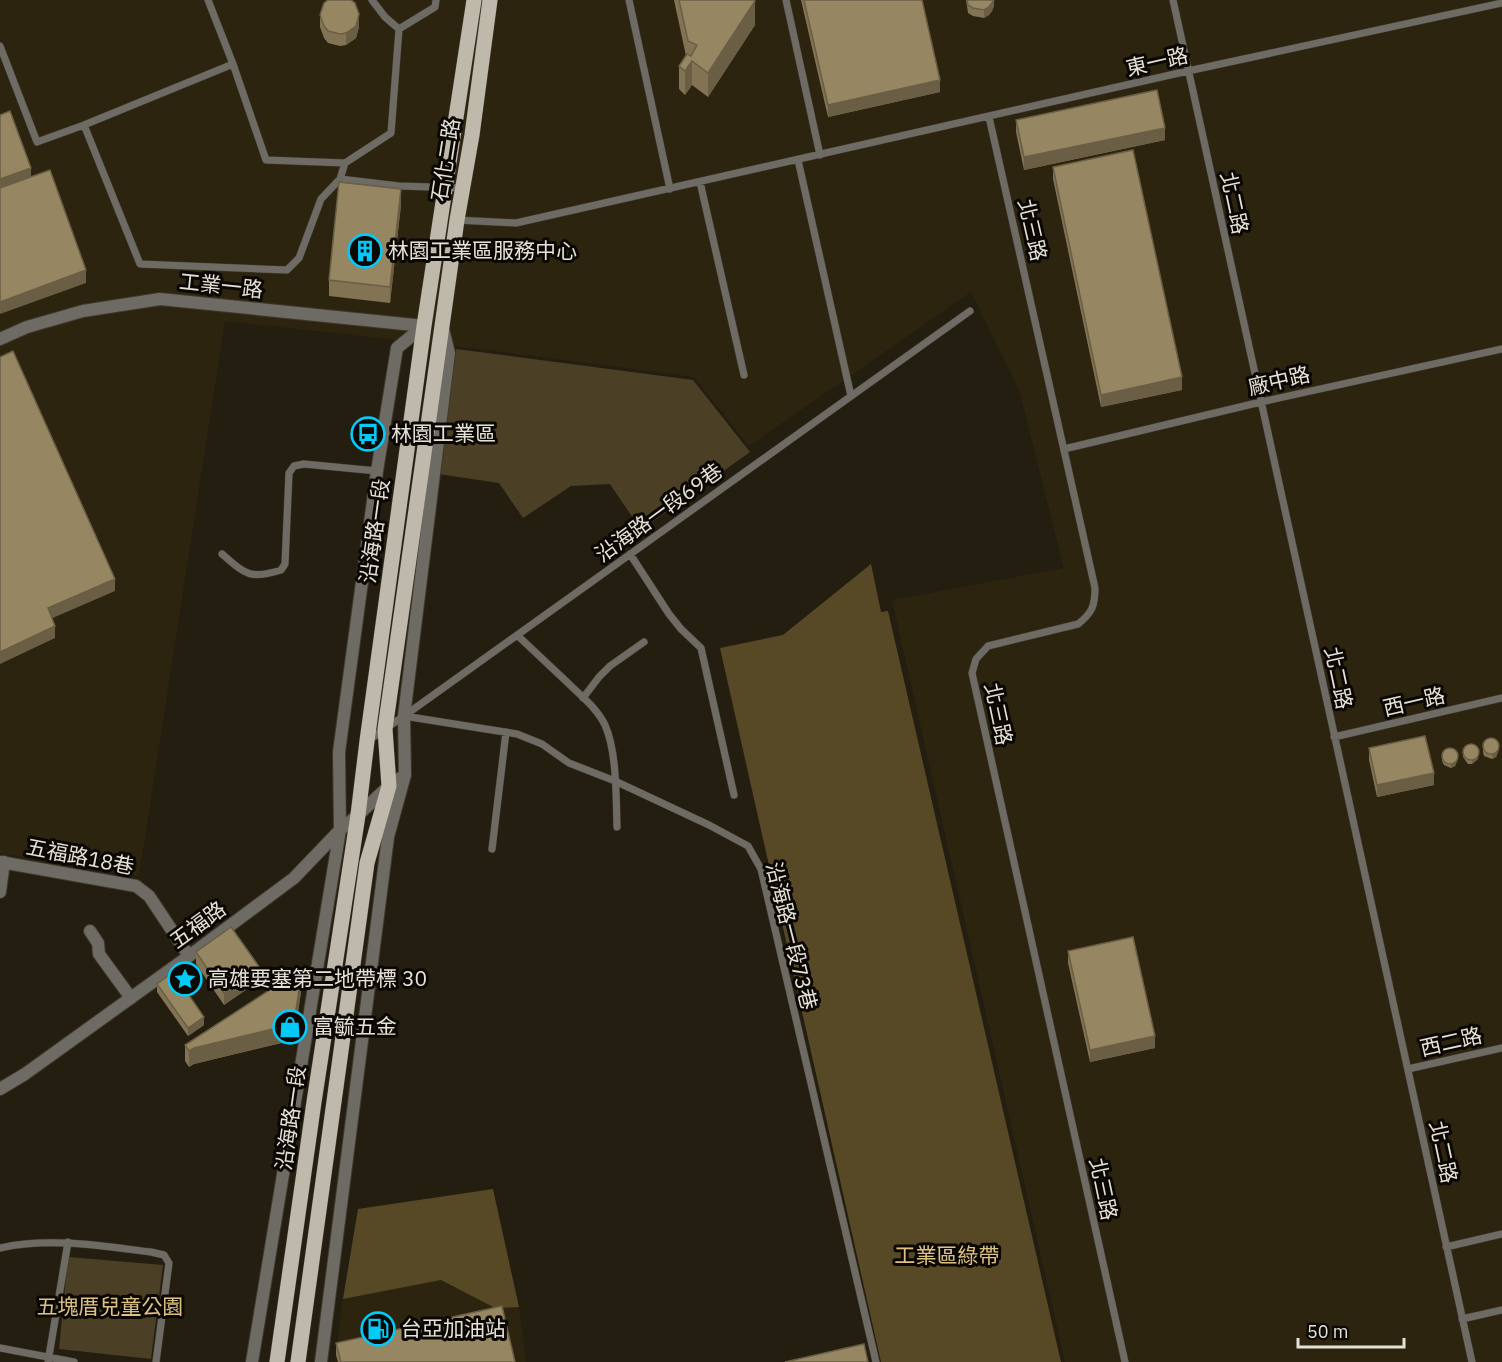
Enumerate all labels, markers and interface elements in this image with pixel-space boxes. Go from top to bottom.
street label: 東一路 [1123,40,1191,82]
street label: 石化二路 [425,116,465,204]
street label: 北二路 [1215,169,1255,237]
street label: 北三路 [1012,196,1054,264]
building icon: 林園工業區服務中心 [347,233,383,269]
place label: 林園工業區服務中心 [388,236,577,264]
street label: 工業一路 [178,267,264,303]
street label: 廠中路 [1245,359,1313,401]
bus stop icon: 林園工業區 [350,416,386,452]
place label: 林園工業區 [391,419,496,447]
street label: 沿海路一段69巷 [589,456,728,568]
street label: 沿海路一段 [353,477,395,585]
street label: 北二路 [1319,644,1359,712]
street label: 北三路 [979,680,1019,748]
street label: 西一路 [1380,680,1448,722]
street label: 五福路18巷 [24,832,136,880]
street label: 沿海路一段73巷 [760,859,824,1013]
street label: 五福路 [164,894,231,954]
place icon: 高雄要塞第二地帶標 30 [167,961,203,997]
place label: 高雄要塞第二地帶標 30 [208,964,427,992]
shop icon: 富毓五金 [272,1009,308,1045]
place label: 富毓五金 [313,1012,397,1040]
street label: 西二路 [1417,1020,1485,1062]
street label: 沿海路一段 [269,1064,311,1172]
street label: 北二路 [1424,1118,1464,1186]
street label: 北三路 [1084,1155,1124,1223]
park label: 工業區綠帶 [895,1241,1000,1269]
park label: 五塊厝兒童公園 [37,1292,184,1320]
fuel station icon: 台亞加油站 [360,1311,396,1347]
scale bar [1298,1311,1404,1349]
place label: 台亞加油站 [401,1314,506,1342]
text: 50 m [1307,1320,1349,1343]

